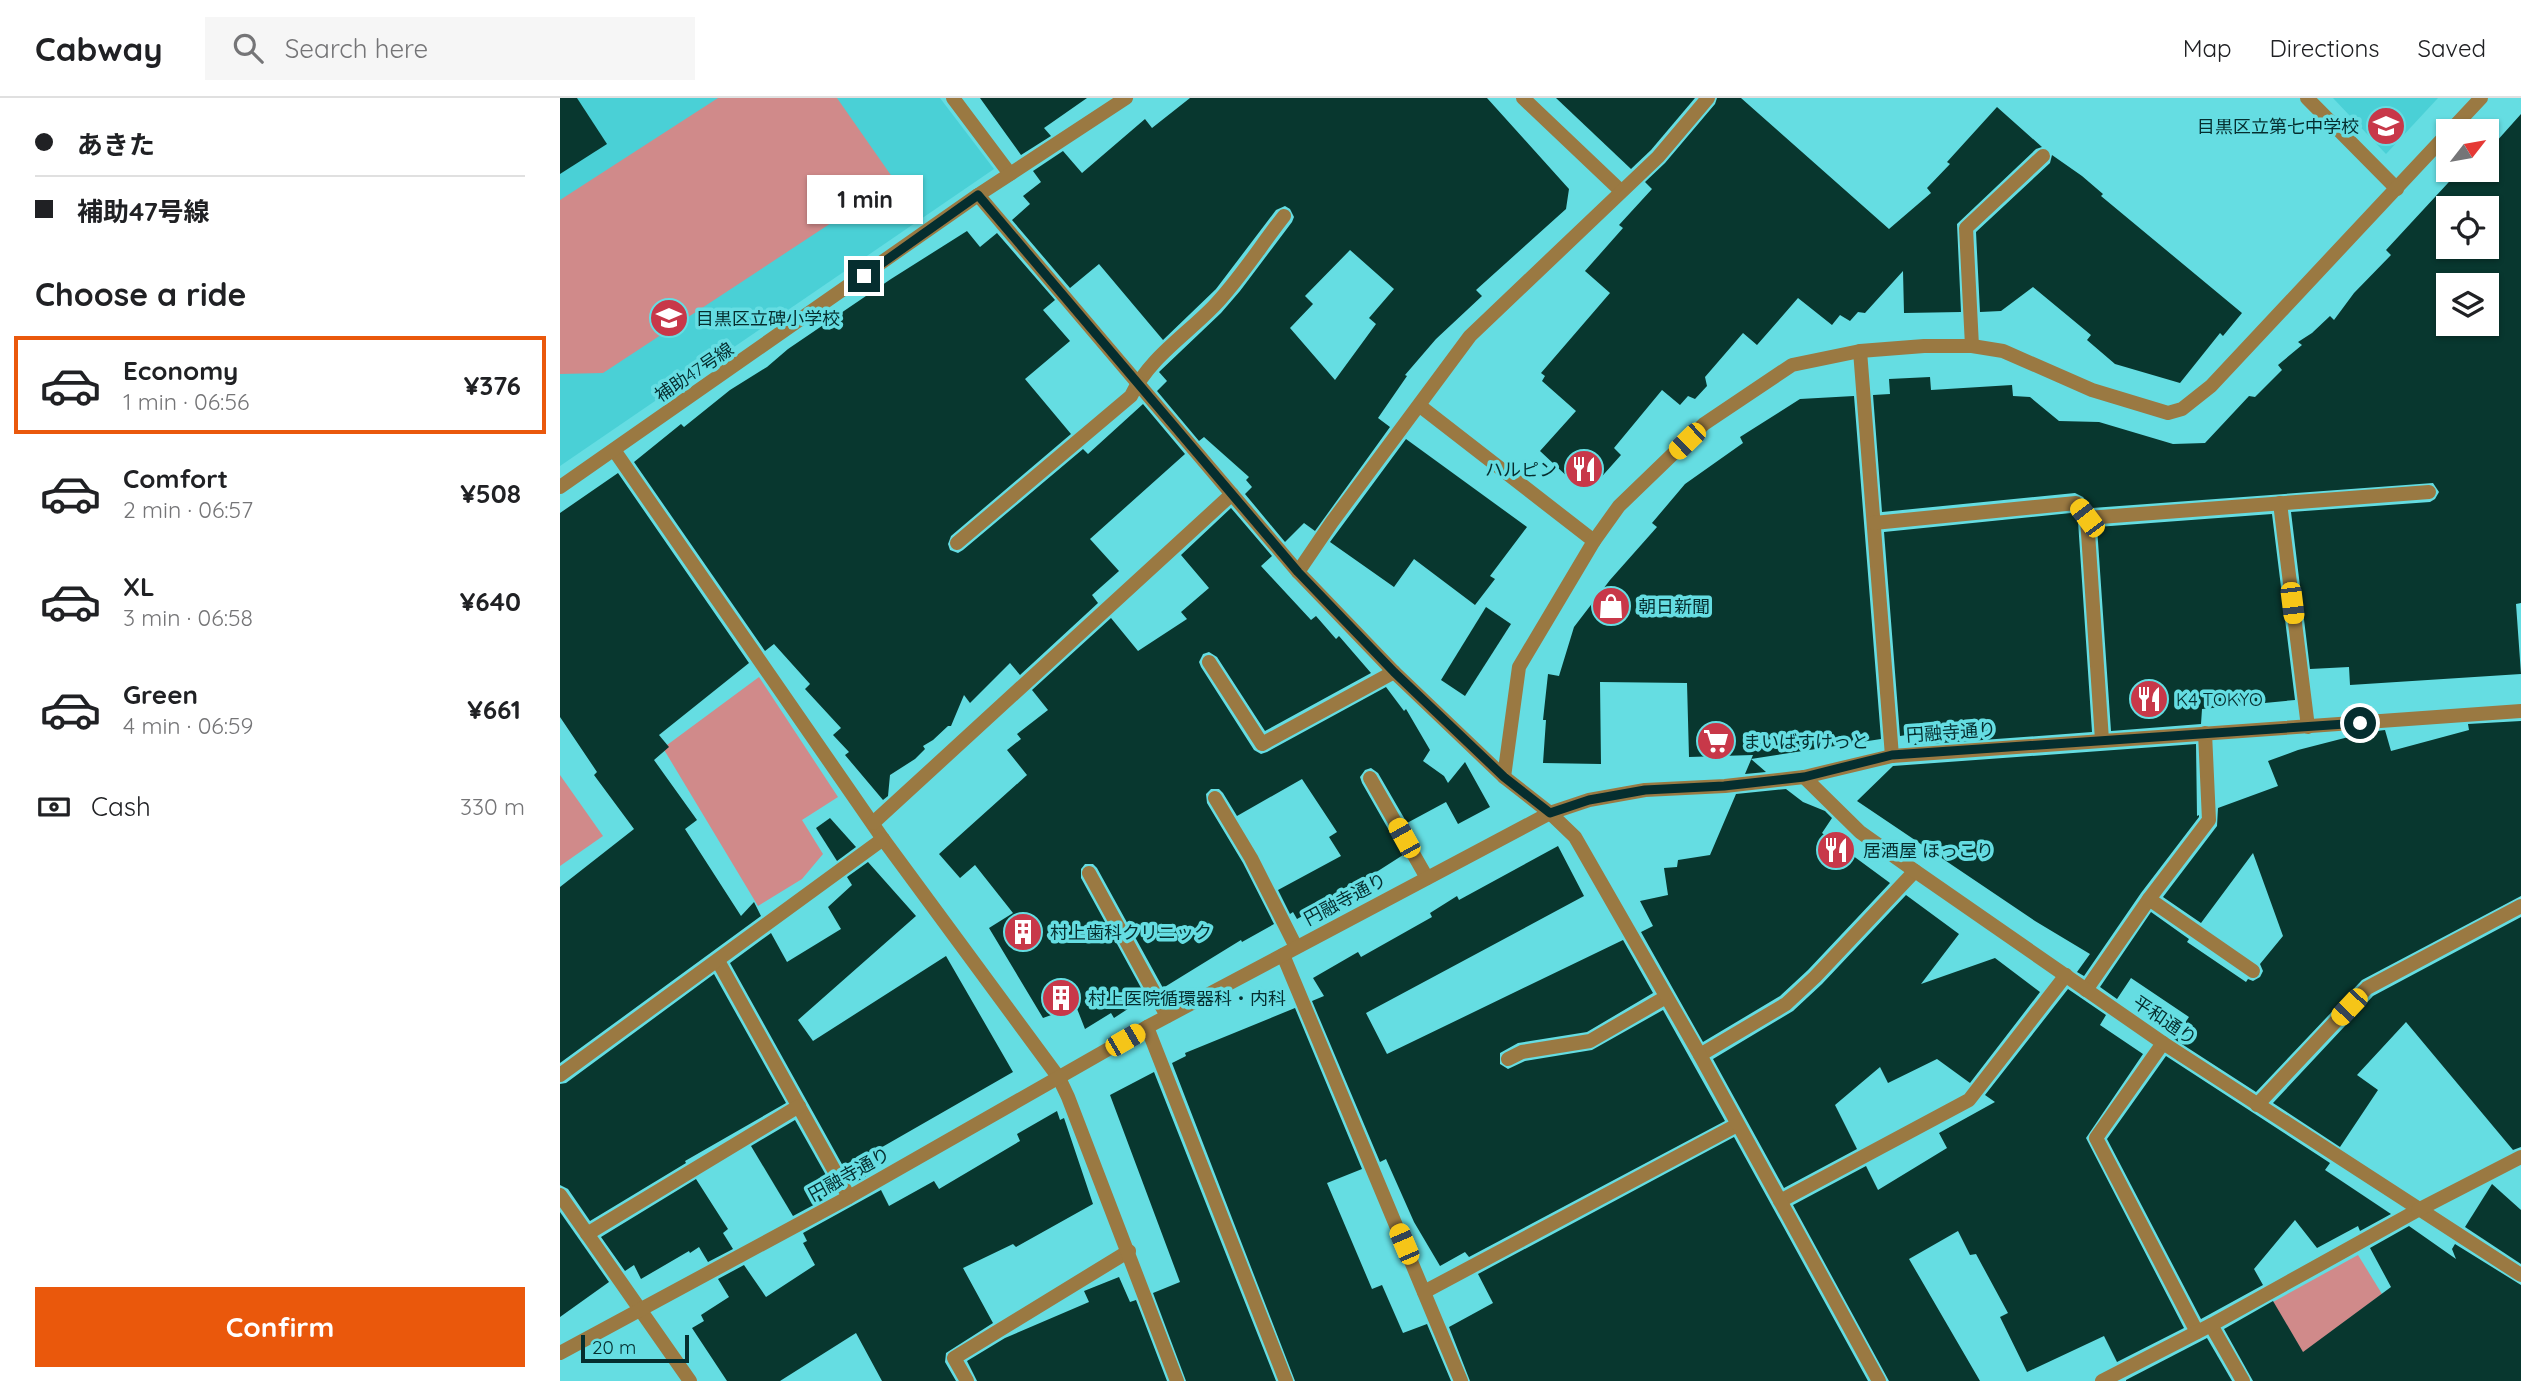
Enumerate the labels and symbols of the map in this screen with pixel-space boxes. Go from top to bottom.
school or university icon: 目黒区立第七中学校 [2365,105,2407,147]
place label: 目黒区立第七中学校 [2197,115,2359,138]
north arrow [2436,119,2499,182]
callout: 1 min [806,174,922,223]
route end [848,260,880,292]
school or university icon: 目黒区立碑小学校 [648,297,690,339]
place label: 目黒区立碑小学校 [696,307,840,330]
street label: 補助47号線 [650,337,738,407]
car [1665,419,1710,463]
restaurant icon: ハルピン [1563,448,1605,490]
place label: ハルピン [1485,458,1557,481]
car [2066,495,2109,541]
car [2280,581,2305,625]
shop icon: 朝日新聞 [1590,585,1632,627]
place label: 朝日新聞 [1638,595,1710,618]
restaurant icon: K4 TOKYO [2128,678,2170,720]
place label: K4 TOKYO [2176,688,2263,711]
route start [2344,707,2376,739]
street label: 円融寺通り [1905,717,1997,747]
supermarket icon: まいばすけっと [1695,720,1737,762]
place label: まいばすけっと [1743,730,1869,753]
car [1385,815,1424,861]
restaurant icon: 居酒屋 ほっこり [1815,829,1857,871]
place label: 居酒屋 ほっこり [1863,839,1994,862]
street label: 円融寺通り [1300,868,1390,930]
building icon: 村上歯科クリニック [1002,911,1044,953]
place label: 村上歯科クリニック [1050,921,1212,944]
building icon: 村上医院循環器科・内科 [1040,977,1082,1019]
car [2327,984,2372,1030]
place label: 村上医院循環器科・内科 [1088,987,1286,1010]
street label: 平和通り [2129,990,2201,1050]
car [1102,1020,1149,1060]
street label: 円融寺通り [804,1142,894,1206]
car [1387,1221,1422,1267]
scale bar [581,1332,690,1364]

